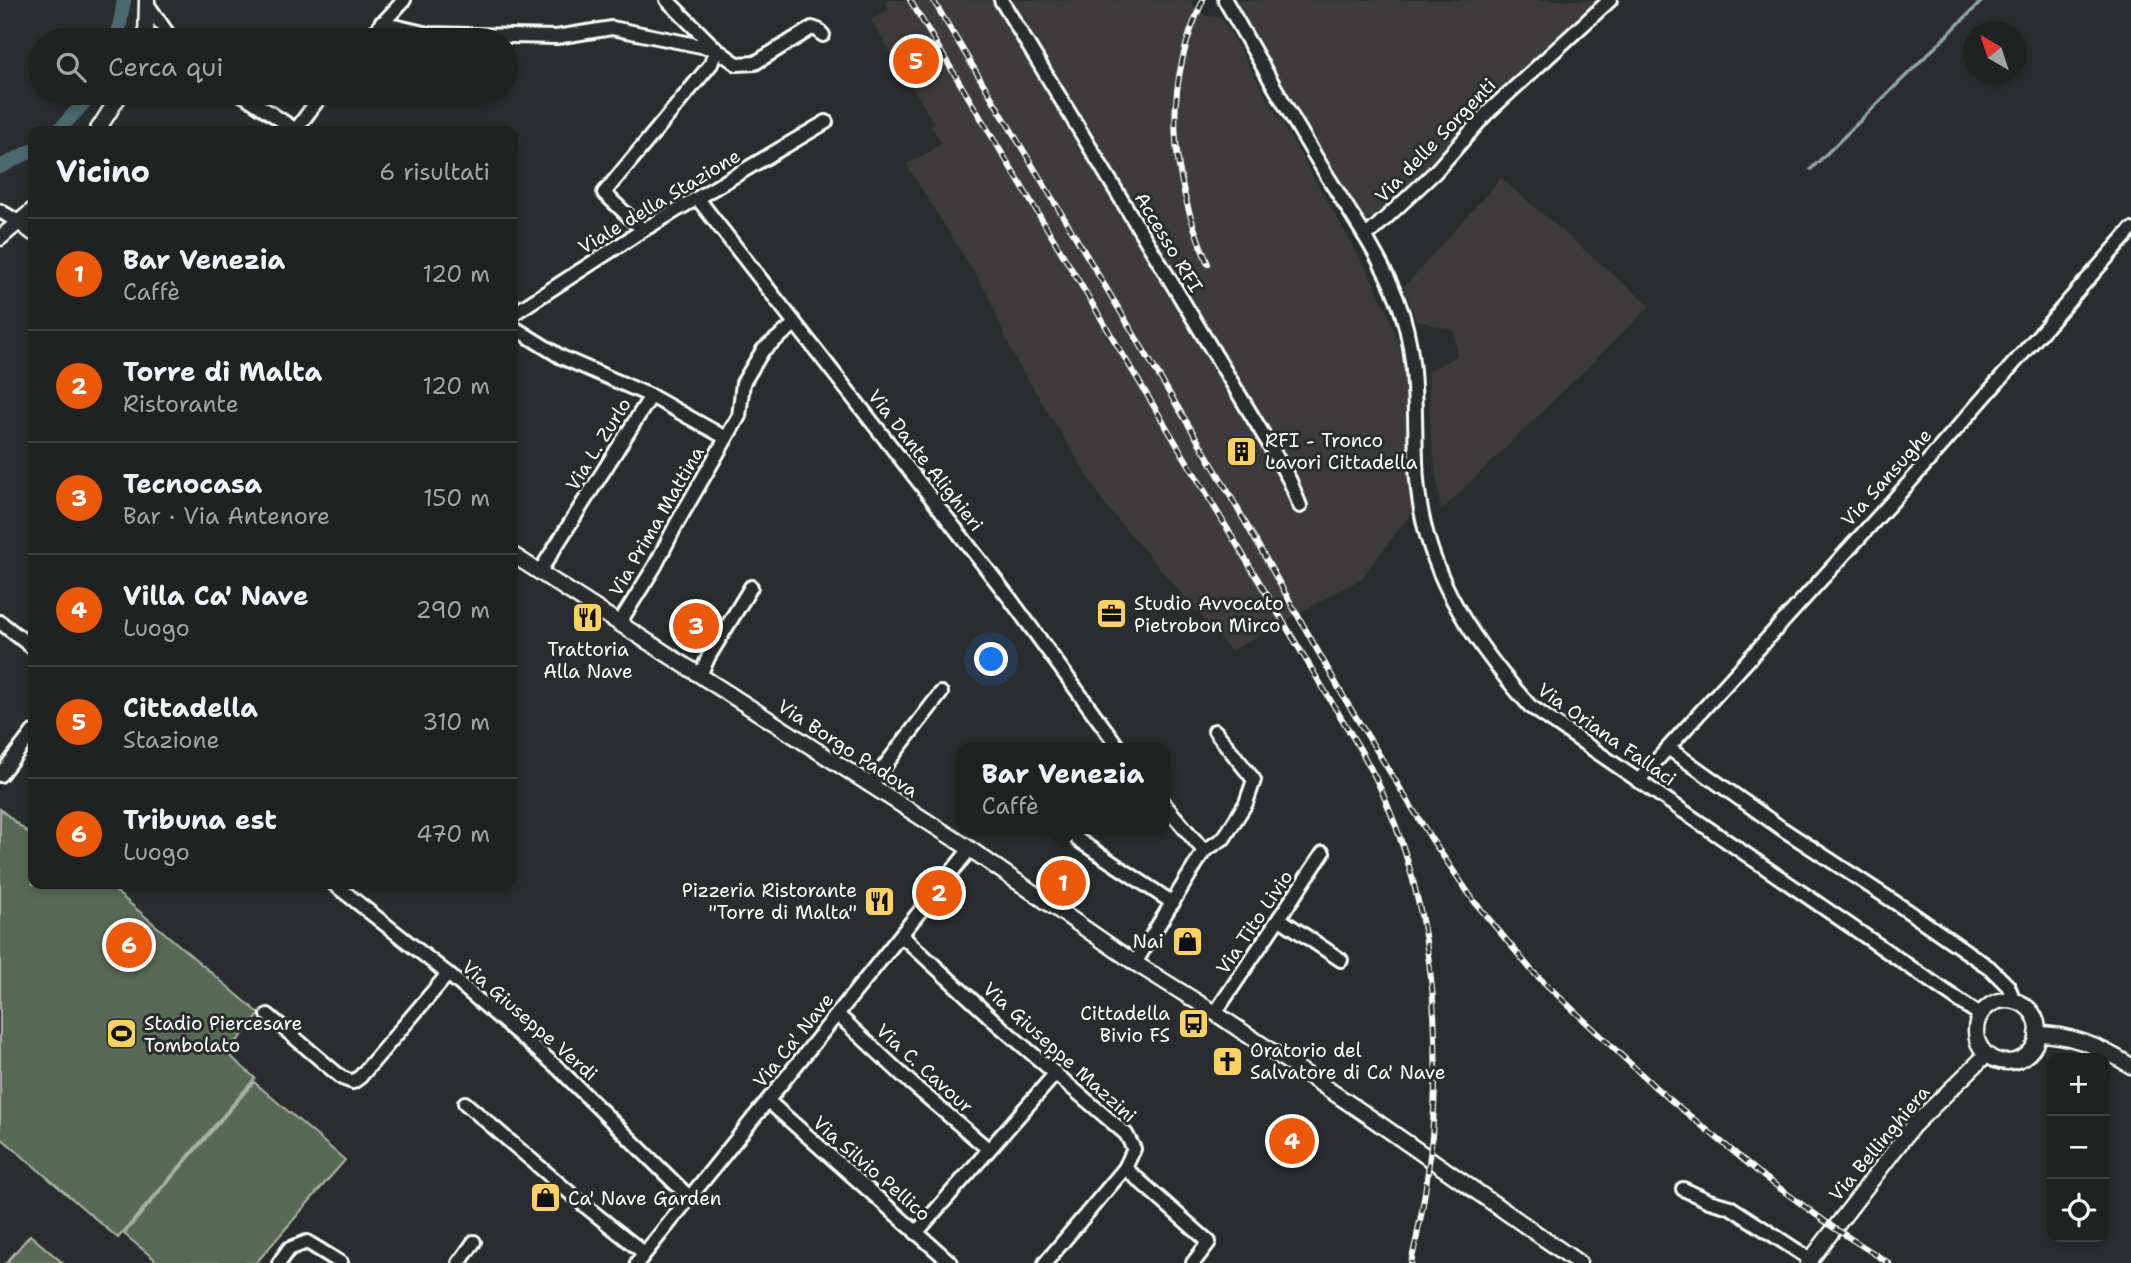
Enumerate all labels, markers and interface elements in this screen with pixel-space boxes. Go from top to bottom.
north arrow [1963,21,2026,84]
search box [28,28,518,105]
pin: 5 [893,35,939,87]
icon: search [52,48,90,86]
text: Cerca qui [108,49,224,84]
street label: Via delle Sorgenti [1369,73,1501,208]
street label: Viale della Stazione [574,143,745,260]
text: Vicino [56,151,150,192]
text: 6 risultati [379,157,490,187]
street label: Accesso RFI [1129,187,1208,297]
text: Bar Venezia [123,242,285,277]
text: 1 [74,259,84,289]
text: 120 m [422,259,490,289]
text: Caffè [123,277,180,307]
text: Torre di Malta [123,354,322,389]
text: 2 [71,371,87,401]
text: 120 m [422,371,490,401]
street label: Via Dante Alighieri [862,384,989,536]
text: Ristorante [123,389,239,419]
street label: Via L. Zurlo [560,393,637,495]
street label: Via Sansughe [1836,423,1937,532]
place label: RFI - Tronco Lavori Cittadella [1265,428,1418,475]
building icon: RFI - Tronco Lavori Cittadella [1225,434,1259,468]
street label: Via Prima Mattina [603,442,710,601]
text: Tecnocasa [123,466,262,501]
text: 3 [71,483,87,513]
text: 150 m [423,483,490,513]
text: Bar · Via Antenore [123,501,330,531]
text: Villa Ca' Nave [123,578,308,613]
place label: Studio Avvocato Pietrobon Mirco [1134,591,1284,638]
text: 4 [71,595,87,625]
text: 290 m [416,595,490,625]
office icon: Studio Avvocato Pietrobon Mirco [1094,597,1128,631]
pin: 3 [673,600,719,652]
restaurant icon: Trattoria Alla Nave [571,601,605,635]
text: Luogo [123,613,190,643]
place label: Trattoria Alla Nave [543,637,633,684]
your location [974,642,1008,676]
street label: Via Oriana Fallaci [1532,677,1681,792]
text: Cittadella [123,690,258,725]
street label: Via Borgo Padova [773,694,923,803]
text: 5 [72,707,86,737]
text: 310 m [422,707,490,737]
text: Stazione [123,725,220,755]
popup [956,743,1170,834]
text: Bar Venezia [982,756,1144,791]
text: Caffè [982,791,1039,821]
text: Tribuna est [123,802,277,837]
text: 6 [71,819,87,849]
text: 470 m [416,819,490,849]
text: Luogo [123,837,190,867]
pin: 1 [1040,857,1086,909]
street label: Via Tito Livio [1210,865,1298,979]
pin: 2 [916,867,962,919]
place label: Pizzeria Ristorante "Torre di Malta" [682,878,857,925]
restaurant icon: Pizzeria Ristorante "Torre di Malta" [863,884,897,918]
pin: 6 [106,919,152,971]
shop icon: Nai [1170,924,1204,958]
place label: Nai [1133,929,1164,954]
street label: Via Giuseppe Verdi [456,954,603,1086]
street label: Via Giuseppe Mazzini [978,977,1142,1128]
street label: Via Ca' Nave [747,988,839,1093]
place label: Cittadella Bivio FS [1080,1001,1170,1048]
bus stop icon: Cittadella Bivio FS [1176,1007,1210,1041]
place label: Stadio Piercesare Tombolato [144,1011,302,1058]
sports icon: Stadio Piercesare Tombolato [104,1017,138,1051]
street label: Via C. Cavour [871,1018,979,1119]
place label: Oratorio del Salvatore di Ca' Nave [1250,1038,1446,1085]
church icon: Oratorio del Salvatore di Ca' Nave [1210,1044,1244,1078]
map controls [2047,1053,2110,1242]
button: + [2047,1053,2110,1116]
street label: Via Bellinghiera [1824,1080,1935,1206]
street label: Via Silvio Pellico [807,1110,936,1226]
pin: 4 [1269,1115,1315,1167]
button: − [2047,1116,2110,1179]
button: locate [2047,1179,2110,1242]
shop icon: Ca' Nave Garden [528,1181,562,1215]
place label: Ca' Nave Garden [568,1186,721,1211]

